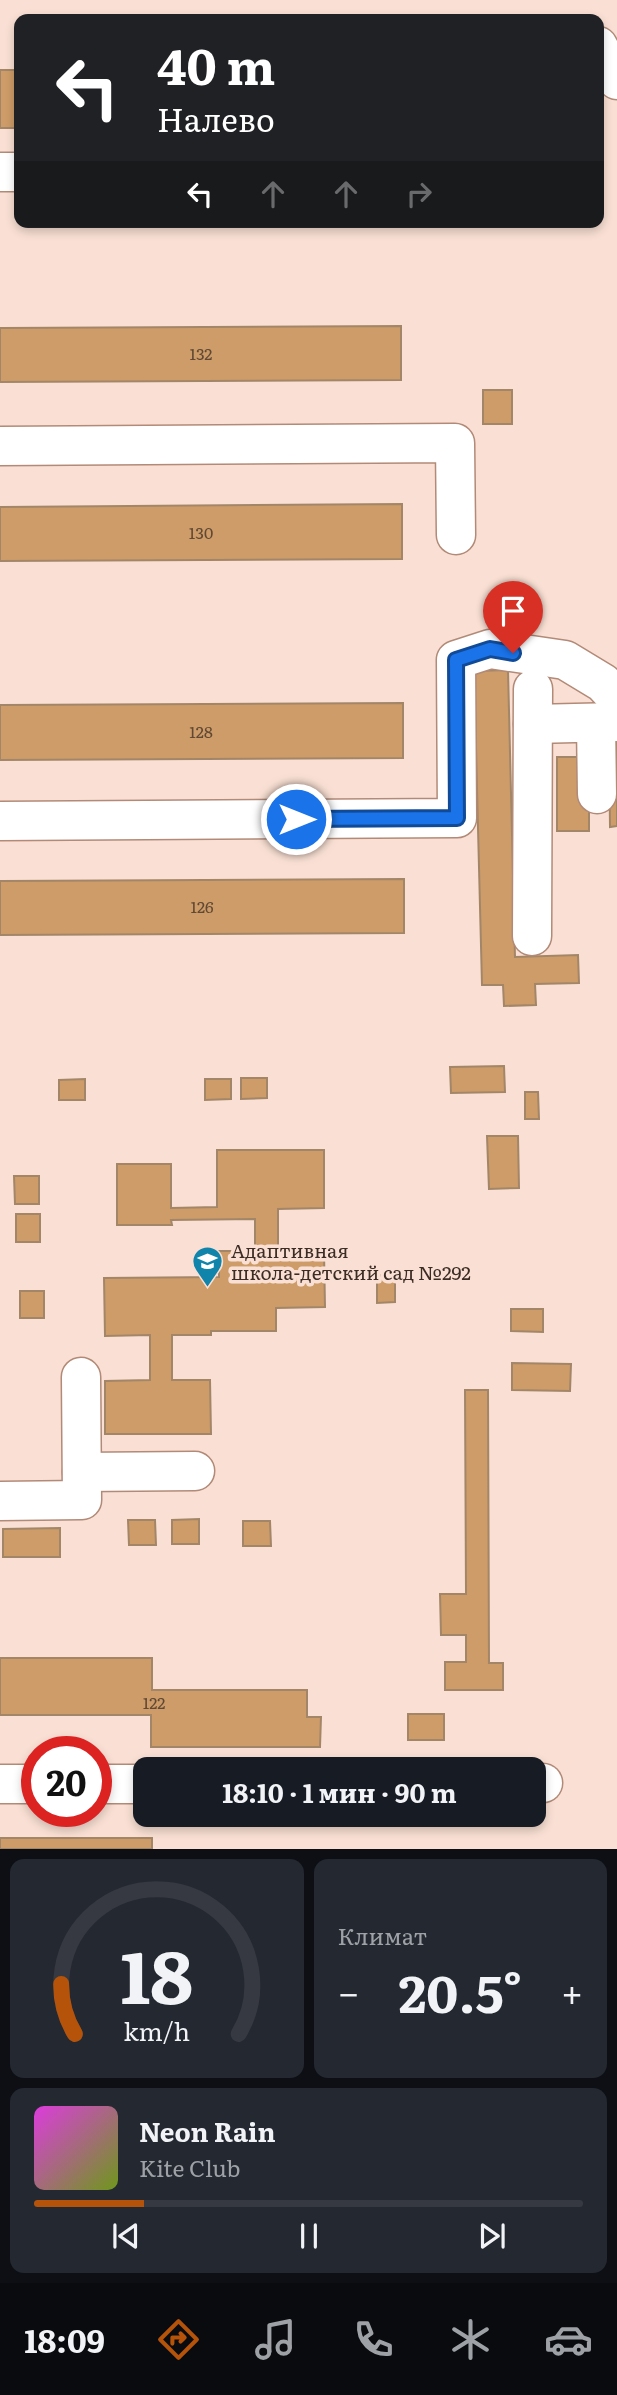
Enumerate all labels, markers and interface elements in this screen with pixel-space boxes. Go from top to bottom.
text: 40 m [157,27,275,100]
icon: left [42,42,133,133]
text: Налево [157,94,275,142]
icon: left [181,175,219,213]
icon: ahead [254,175,292,213]
icon: ahead [327,175,365,213]
icon: right [400,175,438,213]
house number: 132 [190,341,212,365]
house number: 130 [189,520,213,544]
pin [483,581,543,653]
icon: arrive [494,592,532,630]
house number: 128 [189,719,213,743]
position arrow [259,782,333,856]
house number: 126 [190,894,214,918]
place label: Адаптивная школа-детский сад №292 [231,1236,471,1286]
school or university icon: Адаптивная школа-детский сад №292 [191,1245,225,1289]
house number: 122 [143,1690,165,1714]
speed limit sign: 20 [21,1736,112,1827]
text: 18:10 · 1 мин · 90 m [222,1772,457,1811]
text: Климат [338,1918,427,1952]
text: 18 [120,1919,193,2027]
text: 20.5° [398,1952,522,2029]
text: − [338,1962,360,2019]
text: + [561,1962,583,2019]
text: km/h [123,2012,190,2049]
text: Neon Rain [139,2111,276,2150]
text: Kite Club [139,2150,240,2184]
icon: previous [107,2217,145,2255]
icon: pause [290,2217,328,2255]
icon: next [473,2217,511,2255]
text: 18:09 [24,2315,105,2363]
icon: directions [154,2315,203,2364]
icon: music [251,2315,300,2364]
icon: phone [349,2315,398,2364]
icon: climate [446,2315,495,2364]
icon: car [544,2315,593,2364]

